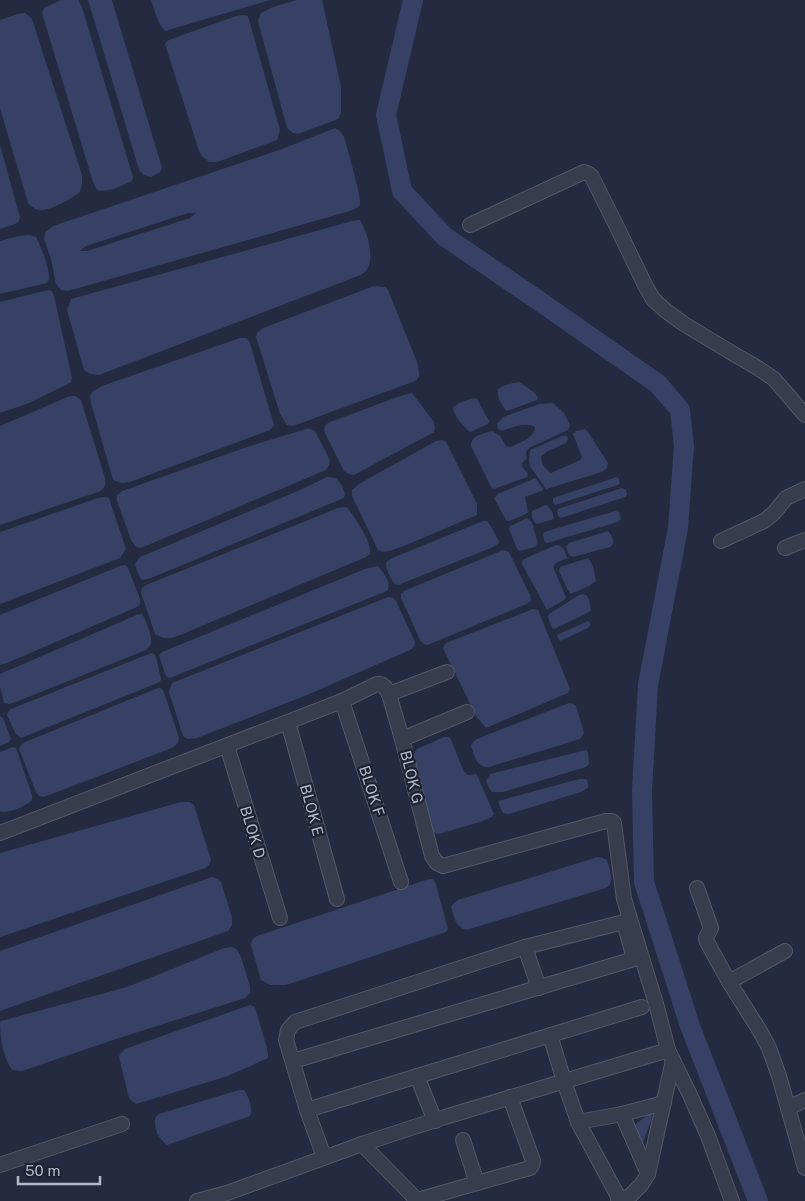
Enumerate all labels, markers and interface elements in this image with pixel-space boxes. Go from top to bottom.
street label: BLOK G [397,749,427,805]
street label: BLOK F [356,763,388,819]
street label: BLOK E [297,782,327,838]
street label: BLOK D [237,804,269,860]
scale bar [18,1154,100,1186]
text: 50 m [25,1162,60,1179]

